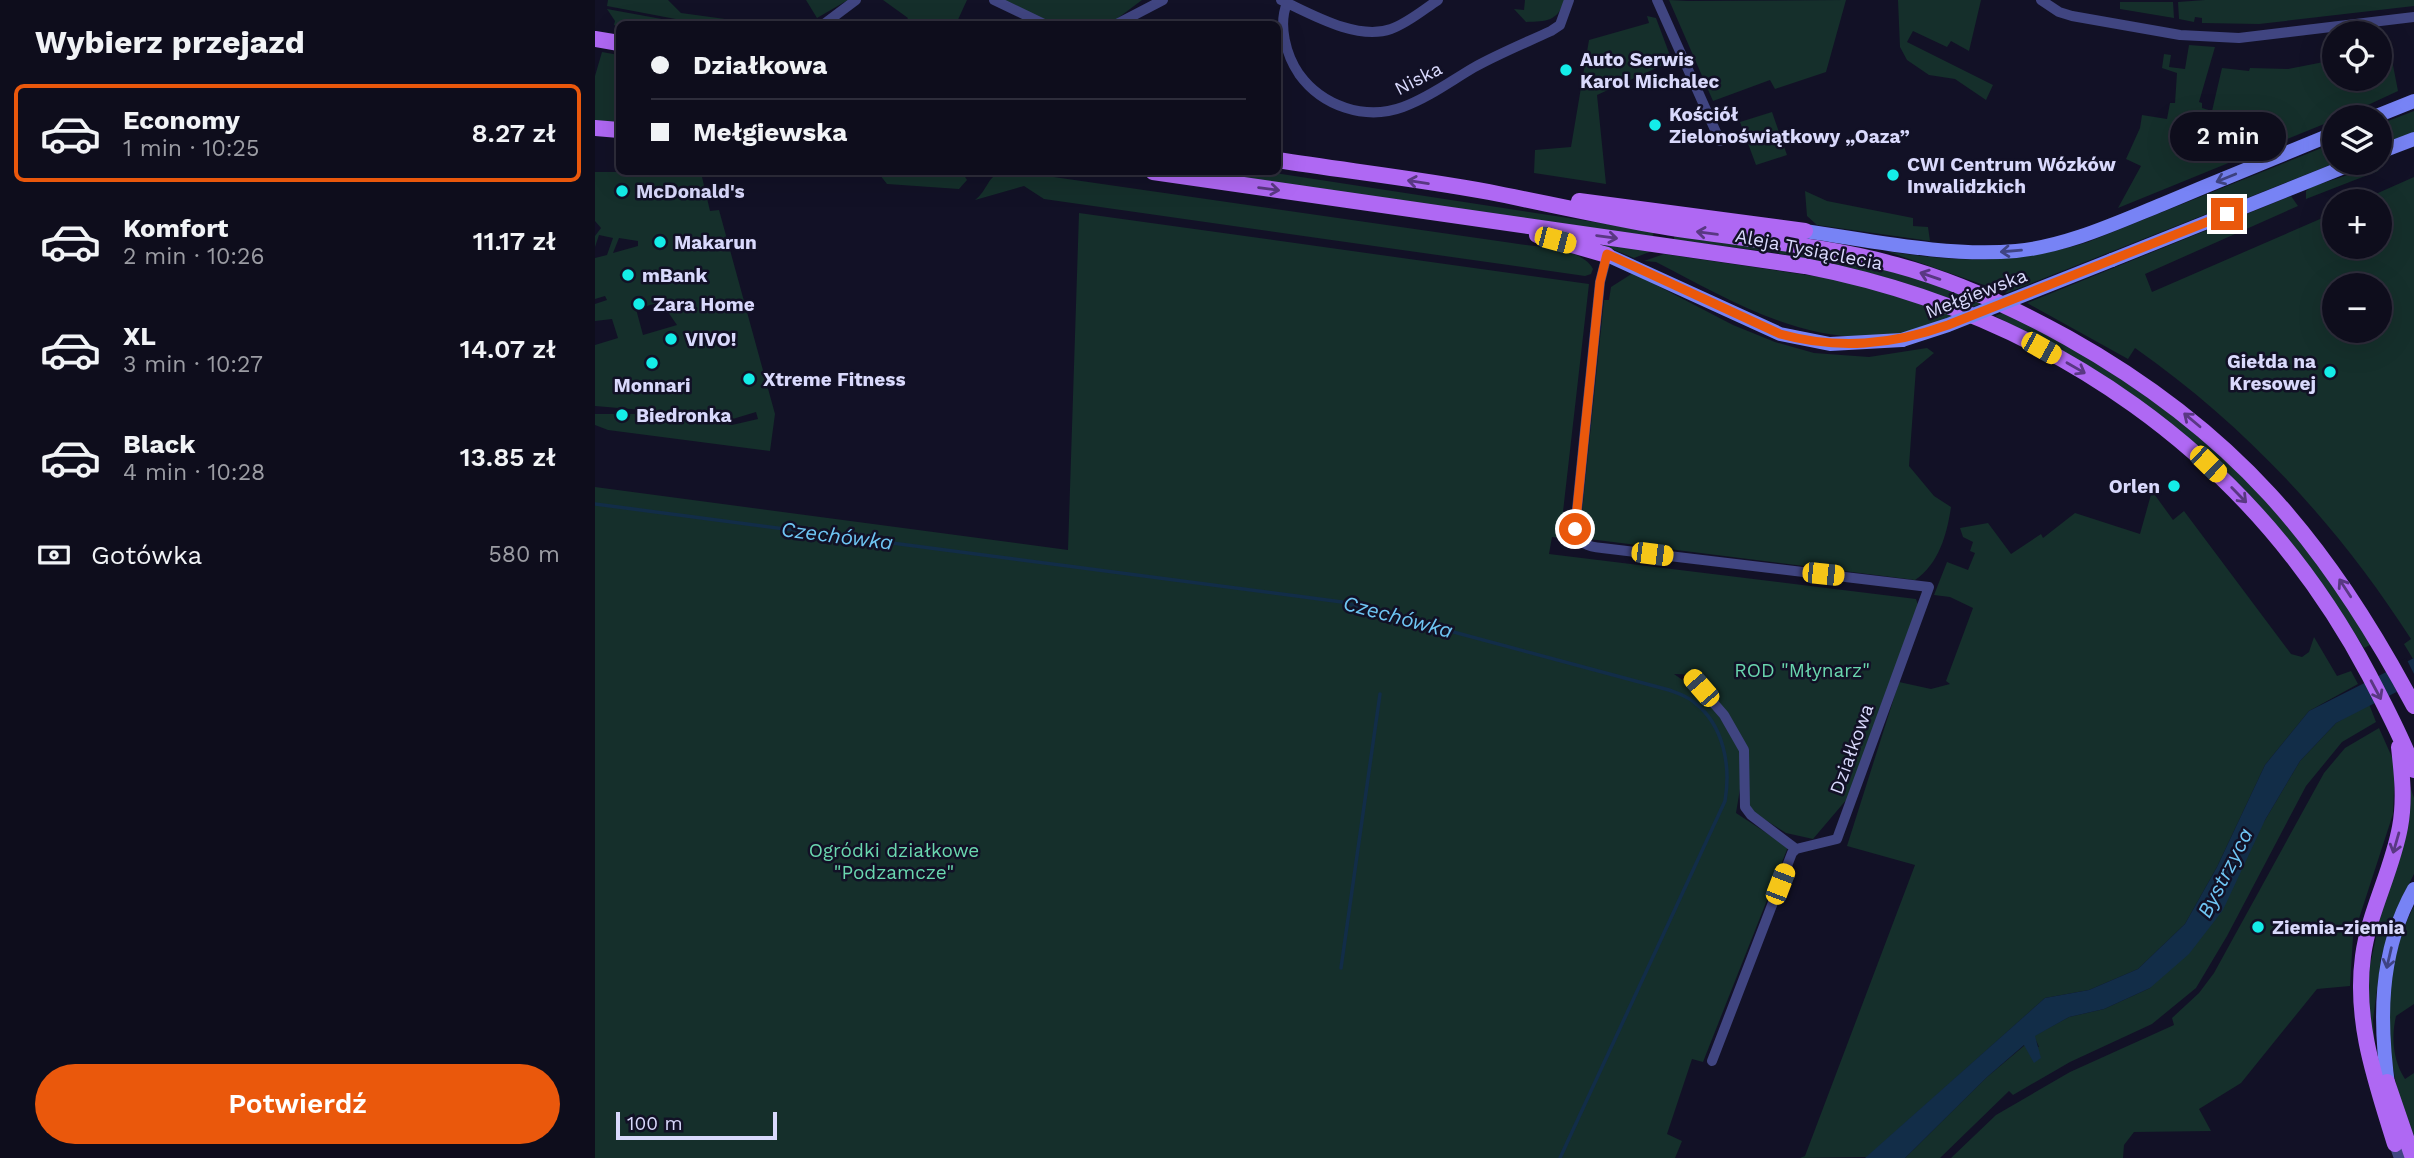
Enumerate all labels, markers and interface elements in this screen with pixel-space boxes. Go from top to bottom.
map controls [2322,21,2392,343]
button: locate [2322,21,2392,91]
text: Wybierz przejazd [35,23,305,61]
place label: Auto Serwis Karol Michalec [1580,48,1719,93]
text: Działkowa [693,50,827,80]
street label: Niska [1391,57,1446,100]
marker: Auto Serwis Karol Michalec [1558,62,1574,78]
icon: car [39,102,102,165]
place label: Kościół Zielonoświątkowy „Oaza” [1669,103,1910,148]
text: Economy [123,105,240,135]
button: layers [2322,105,2392,175]
callout: 2 min [2169,113,2285,162]
text: Mełgiewska [693,117,847,147]
marker: Kościół Zielonoświątkowy „Oaza” [1647,117,1663,133]
text: 8.27 zł [471,118,556,148]
text: 2 min [2196,123,2260,150]
text: 1 min · 10:25 [123,135,259,162]
place label: CWI Centrum Wózków Inwalidzkich [1907,153,2116,198]
marker: CWI Centrum Wózków Inwalidzkich [1885,167,1901,183]
one-way arrow [2216,172,2237,185]
one-way arrow [1407,175,1430,188]
place label: McDonald's [636,180,745,203]
one-way arrow [1257,182,1280,195]
marker: McDonald's [614,183,630,199]
button: + [2322,189,2392,259]
route end [2211,198,2243,230]
icon: car [39,210,102,273]
text: Komfort [123,213,228,243]
car [1532,224,1579,256]
street label: Aleja Tysiąclecia [1733,224,1885,275]
text: 11.17 zł [473,226,556,256]
one-way arrow [1696,226,1719,239]
place label: Makarun [674,231,757,254]
one-way arrow [1595,231,1618,244]
marker: Makarun [652,234,668,250]
text: 2 min · 10:26 [123,243,264,270]
one-way arrow [2001,245,2023,258]
street label: Mełgiewska [1922,263,2030,323]
place label: mBank [642,264,708,287]
marker: mBank [620,267,636,283]
one-way arrow [1919,269,1941,282]
button: − [2322,273,2392,343]
place label: Zara Home [653,293,755,316]
marker: Zara Home [631,296,647,312]
icon: car [39,318,102,381]
text: XL [123,321,156,351]
place label: VIVO! [685,328,736,351]
car [2018,329,2065,367]
marker: VIVO! [663,331,679,347]
text: 14.07 zł [460,334,556,364]
place label: Giełda na Kresowej [2227,350,2316,395]
text: 3 min · 10:27 [123,351,263,378]
marker: Monnari [644,355,660,371]
one-way arrow [2066,361,2086,375]
marker: Giełda na Kresowej [2322,364,2338,380]
place label: Xtreme Fitness [763,368,906,391]
marker: Xtreme Fitness [741,371,757,387]
place label: Monnari [614,374,690,397]
place label: Biedronka [636,404,731,427]
marker: Biedronka [614,407,630,423]
one-way arrow [2184,412,2202,428]
icon: car [39,426,102,489]
text: Black [123,429,195,459]
text: 13.85 zł [460,442,556,472]
car [2186,442,2231,486]
text: 4 min · 10:28 [123,459,265,486]
place label: Orlen [2109,475,2160,498]
marker: Orlen [2166,478,2182,494]
one-way arrow [2231,486,2248,503]
route start [1559,513,1591,545]
water label: Czechówka [780,516,894,555]
icon: cash [35,536,73,574]
text: Gotówka [91,540,202,570]
text: 580 m [488,541,560,568]
car [1630,541,1675,567]
car [1802,561,1845,587]
one-way arrow [2338,579,2352,598]
water label: Czechówka [1341,590,1456,643]
park label: ROD "Młynarz" [1734,659,1870,682]
car [1680,665,1723,711]
one-way arrow [2370,679,2384,700]
street label: Działkowa [1824,701,1879,798]
water label: Bystrzyca [2191,824,2258,922]
one-way arrow [2389,832,2402,854]
park label: Ogródki działkowe "Podzamcze" [809,839,979,884]
car [1763,861,1798,907]
place label: Ziemia-ziemia [2272,916,2405,939]
marker: Ziemia-ziemia [2250,919,2266,935]
one-way arrow [2382,946,2395,969]
button: Potwierdź [35,1064,560,1144]
scale bar [616,1109,777,1141]
text: 100 m [627,1112,683,1135]

